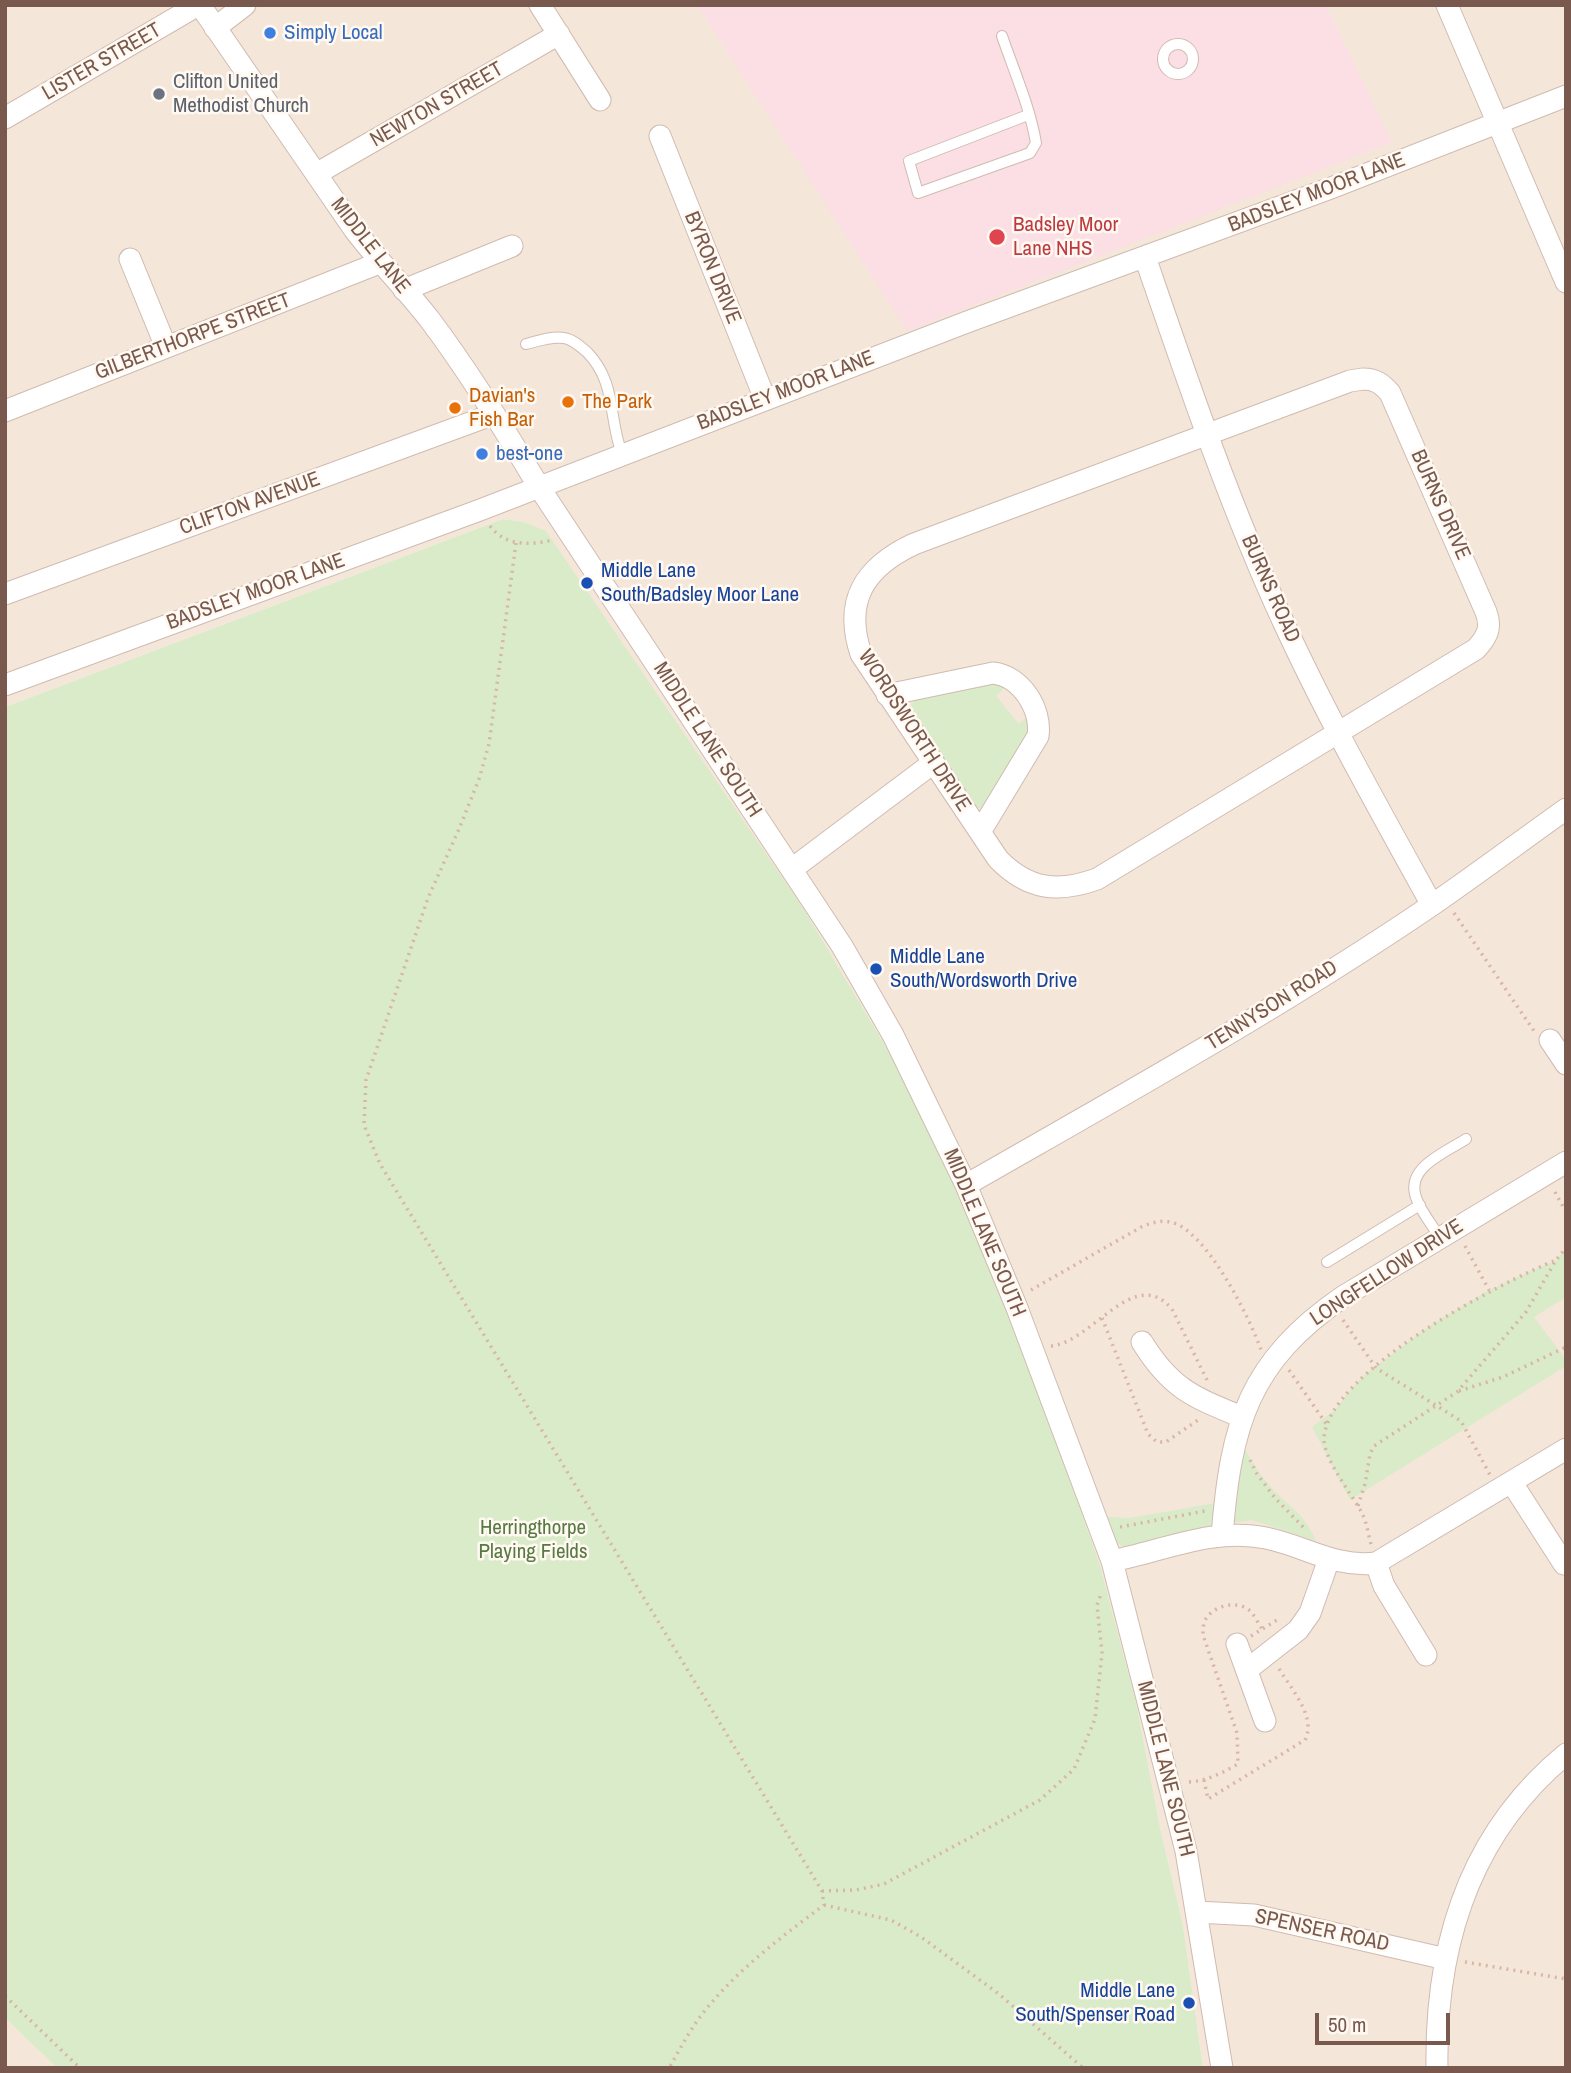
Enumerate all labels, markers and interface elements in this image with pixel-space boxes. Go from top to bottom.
street label: LISTER STREET [38,18,166,106]
place label: Simply Local [284,20,383,46]
marker: Simply Local [262,25,278,41]
street label: NEWTON STREET [366,57,508,153]
place label: Clifton United Methodist Church [173,69,309,119]
marker: Clifton United Methodist Church [151,86,167,102]
street label: BADSLEY MOOR LANE [1225,148,1409,238]
street label: MIDDLE LANE [325,193,415,299]
street label: BYRON DRIVE [678,208,746,328]
place label: Badsley Moor Lane NHS [1013,212,1118,262]
marker: Badsley Moor Lane NHS [987,227,1007,247]
street label: GILBERTHORPE STREET [92,288,294,386]
street label: BADSLEY MOOR LANE [694,346,878,436]
place label: Davian's Fish Bar [469,383,535,433]
place label: The Park [582,389,652,415]
marker: The Park [560,394,576,410]
marker: Davian's Fish Bar [447,400,463,416]
place label: best-one [496,441,563,467]
marker: best-one [474,446,490,462]
street label: BURNS DRIVE [1405,446,1475,564]
street label: CLIFTON AVENUE [176,467,324,541]
street label: BURNS ROAD [1235,531,1305,647]
street label: BADSLEY MOOR LANE [164,548,348,636]
place label: Middle Lane South/Badsley Moor Lane [601,558,799,608]
marker: Middle Lane South/Badsley Moor Lane [579,575,595,591]
street label: WORDSWORTH DRIVE [852,645,976,817]
street label: MIDDLE LANE SOUTH [647,658,767,822]
place label: Middle Lane South/Wordsworth Drive [890,944,1077,994]
street label: TENNYSON ROAD [1202,956,1342,1056]
marker: Middle Lane South/Wordsworth Drive [868,961,884,977]
street label: MIDDLE LANE SOUTH [937,1145,1031,1321]
street label: LONGFELLOW DRIVE [1306,1214,1468,1332]
park label: Herringthorpe Playing Fields [478,1515,588,1565]
street label: MIDDLE LANE SOUTH [1131,1679,1199,1859]
street label: SPENSER ROAD [1252,1904,1392,1958]
place label: Middle Lane South/Spenser Road [1015,1978,1175,2028]
marker: Middle Lane South/Spenser Road [1181,1995,1197,2011]
scale bar [1319,2000,1454,2044]
text: 50 m [1328,2010,1366,2039]

